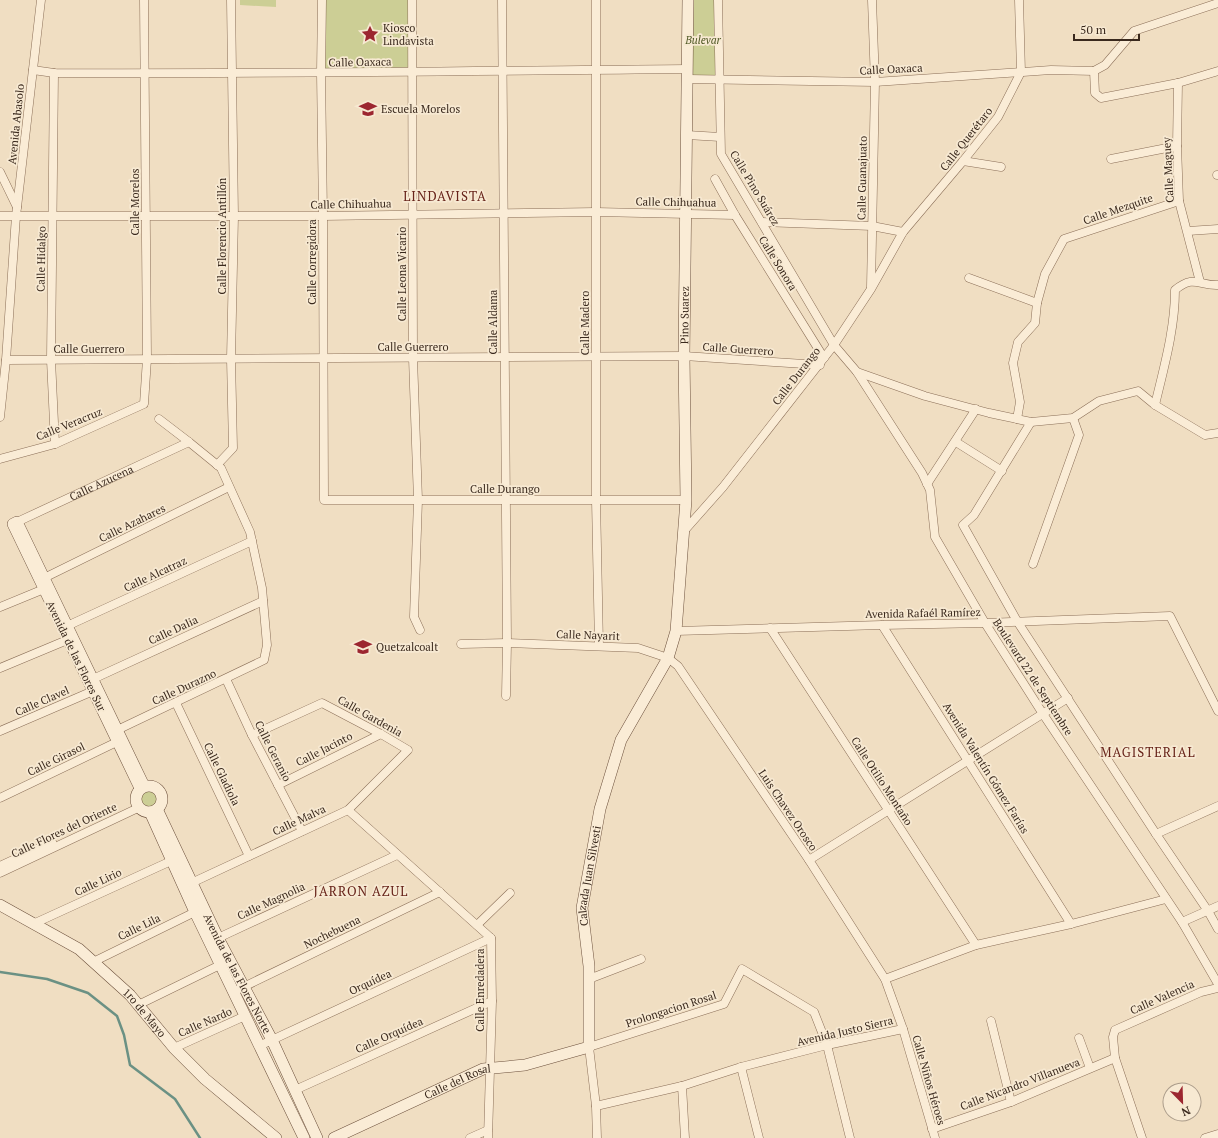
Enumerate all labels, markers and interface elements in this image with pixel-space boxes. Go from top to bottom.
scale bar [1074,16,1139,42]
place label: Kiosco Lindavista [383,21,434,48]
text: 50 m [1080,22,1107,37]
place icon: Kiosco Lindavista [360,24,380,44]
park label: Bulevar [684,33,722,47]
street label: Calle Oaxaca [328,54,392,70]
street label: Calle Oaxaca [859,60,923,78]
street label: Avenida Abasolo [5,83,27,165]
school or university icon: Escuela Morelos [358,99,378,119]
place label: Escuela Morelos [381,102,460,116]
street label: Calle Querétaro [937,104,995,174]
street label: Calle Guanajuato [854,136,870,220]
street label: Calle Maguey [1159,136,1177,203]
street label: Calle Pino Suárez [727,148,783,228]
street label: Calle Morelos [128,168,142,236]
street label: Calle Florencio Antillón [215,177,229,294]
district label: LINDAVISTA [403,187,487,205]
street label: Calle Mezquite [1081,190,1155,227]
street label: Calle Chihuahua [635,194,717,210]
street label: Calle Chihuahua [310,196,392,212]
street label: Calle Corregidora [305,219,319,305]
street label: Calle Hidalgo [33,226,49,292]
street label: Calle Leona Vicario [395,227,409,321]
street label: Calle Sonora [756,233,801,293]
street label: Pino Suarez [677,286,692,344]
street label: Calle Aldama [486,289,500,354]
street label: Calle Madero [578,291,592,355]
street label: Calle Guerrero [377,340,449,354]
street label: Calle Guerrero [702,340,774,358]
street label: Calle Guerrero [53,342,125,356]
street label: Calle Durango [769,344,823,408]
street label: Calle Veracruz [34,404,104,444]
street label: Calle Azucena [67,462,136,504]
street label: Calle Durango [470,482,540,496]
street label: Calle Azahares [96,501,168,545]
street label: Calle Alcatraz [121,553,189,595]
street label: Avenida de las Flores Sur [43,598,109,714]
street label: Avenida Rafaél Ramírez [865,605,981,621]
street label: Calle Dalia [146,612,200,648]
street label: Boulevard 22 de Septiembre [990,616,1076,738]
street label: Calle Nayarit [556,627,620,643]
school or university icon: Quetzalcoalt [353,637,373,657]
place label: Quetzalcoalt [376,640,438,654]
street label: Calle Durazno [150,666,218,708]
street label: Calle Clavel [13,683,71,719]
street label: Calle Gardenia [335,692,405,740]
street label: Avenida Valentín Gómez Farías [940,700,1032,836]
street label: Calle Geranio [252,718,294,784]
street label: Calle Jacinto [293,729,355,769]
street label: Calle Otilio Montaño [848,734,916,828]
street label: Calle Girasol [25,739,87,779]
street label: Calle Gladiola [201,740,243,808]
district label: MAGISTERIAL [1100,743,1196,761]
street label: Luis Chavez Orosco [756,767,820,853]
street label: Calle Flores del Oriente [9,799,120,861]
street label: Calle Malva [270,801,328,838]
street label: Calzada Juan Silvesti [575,824,604,927]
street label: Calle Lirio [72,865,124,899]
street label: Calle Magnolia [235,879,308,923]
district label: JARRON AZUL [314,882,408,900]
street label: Calle Lila [115,911,163,943]
street label: Avenida de las Flores Norte [200,911,274,1036]
street label: Nochebuena [301,912,363,952]
street label: Calle Enredadera [473,948,487,1032]
street label: Orquídea [347,966,394,998]
street label: Calle Valencia [1128,976,1197,1017]
street label: 1ro de Mayo [120,985,169,1040]
street label: Prolongacion Rosal [624,988,718,1030]
street label: Calle Nardo [176,1004,234,1040]
street label: Avenida Justo Sierra [796,1013,895,1049]
street label: Calle Orquídea [353,1014,425,1056]
street label: Calle Niños Héroes [909,1033,949,1127]
street label: Calle Nicandro Villanueva [958,1055,1082,1113]
street label: Calle del Rosal [422,1061,491,1102]
north arrow [1162,1082,1202,1122]
text: N [1179,1103,1192,1120]

